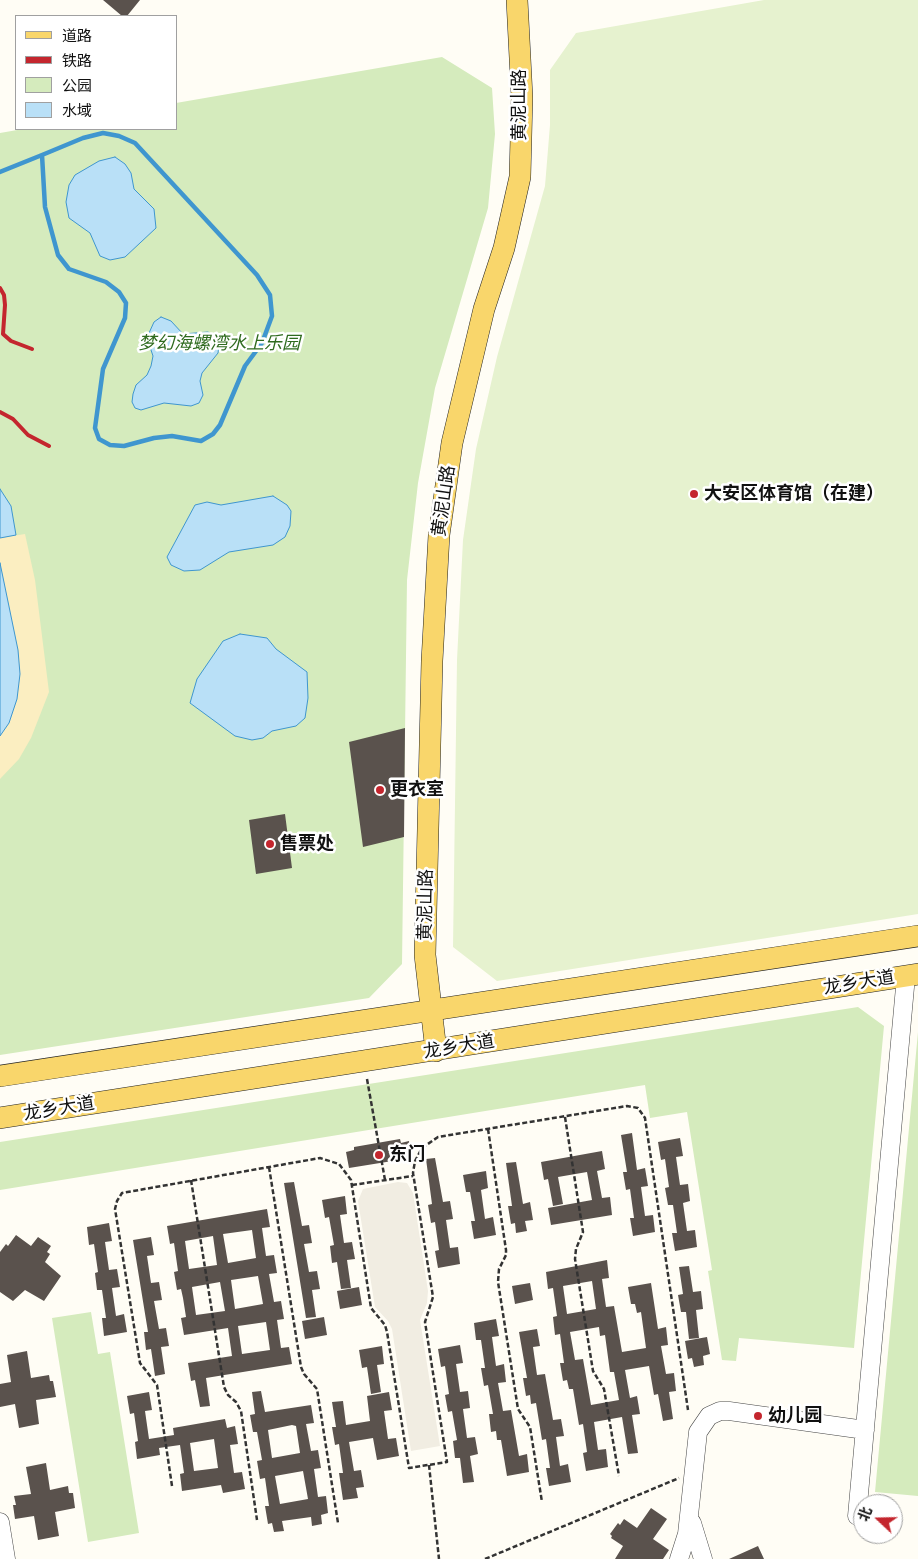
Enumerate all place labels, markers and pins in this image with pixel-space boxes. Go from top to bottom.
place label: 大安区体育馆（在建） [704,483,884,505]
marker: 大安区体育馆（在建） [688,488,700,500]
place label: 更衣室 [390,779,444,801]
marker: 更衣室 [374,784,386,796]
place label: 售票处 [280,833,334,855]
marker: 售票处 [264,838,276,850]
place label: 东门 [389,1144,425,1166]
marker: 东门 [373,1149,385,1161]
place label: 幼儿园 [768,1405,822,1427]
marker: 幼儿园 [752,1410,764,1422]

